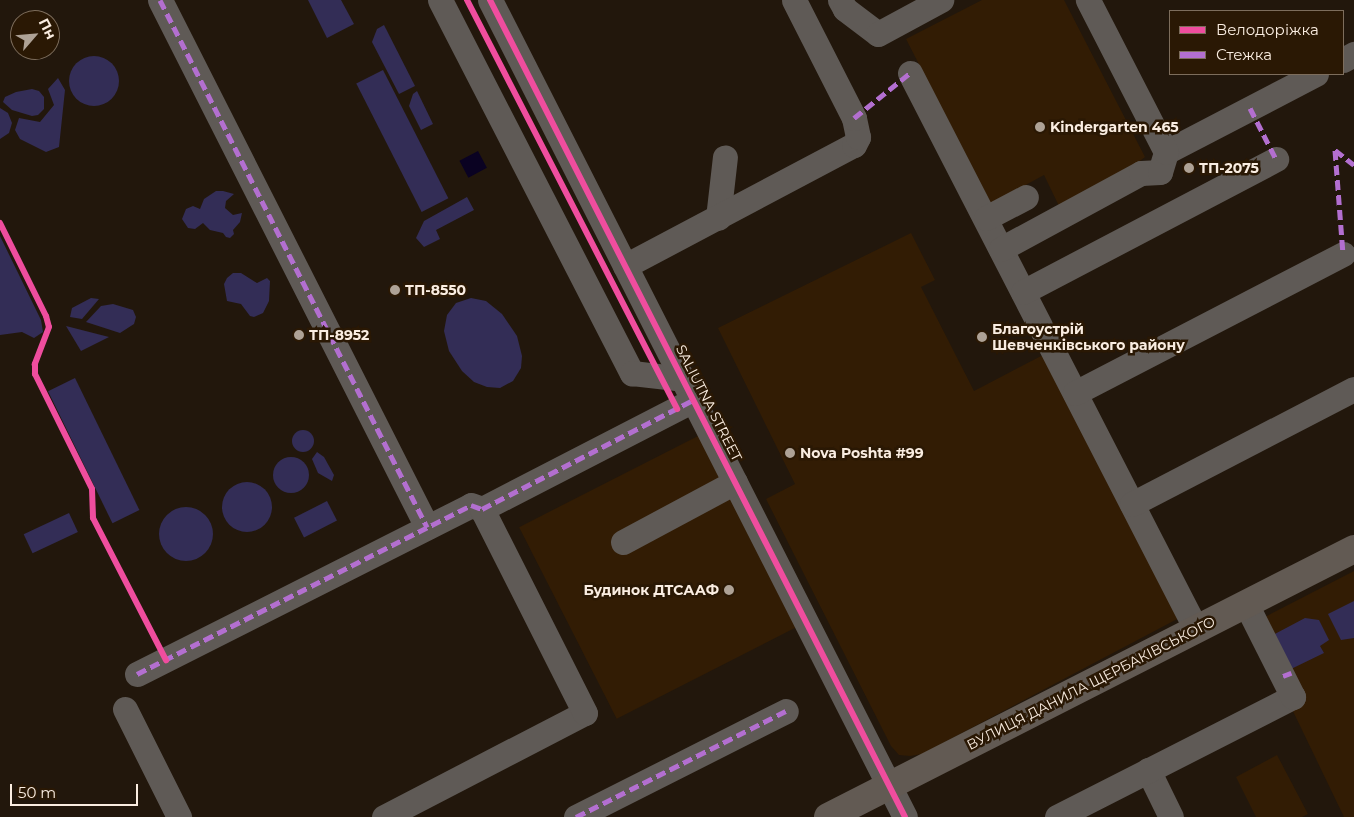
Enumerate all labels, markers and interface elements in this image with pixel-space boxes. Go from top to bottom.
north arrow [10,10,60,60]
legend [1169,10,1344,75]
text: Пн [35,15,60,42]
text: Велодоріжка [1216,20,1319,39]
text: Стежка [1216,45,1272,64]
place label: Kindergarten 465 [1050,119,1179,135]
marker: Kindergarten 465 [1034,121,1046,133]
place label: ТП-2075 [1199,160,1259,176]
marker: ТП-2075 [1183,162,1195,174]
place label: ТП-8550 [405,282,466,298]
marker: ТП-8550 [389,284,401,296]
place label: Благоустрій Шевченківського району [992,321,1185,354]
place label: ТП-8952 [309,327,369,343]
marker: ТП-8952 [293,329,305,341]
marker: Благоустрій Шевченківського району [976,331,988,343]
street label: SALIUTNA STREET [672,342,746,464]
place label: Nova Poshta #99 [800,445,924,461]
marker: Nova Poshta #99 [784,447,796,459]
place label: Будинок ДТСААФ [583,582,719,598]
marker: Будинок ДТСААФ [723,584,735,596]
street label: ВУЛИЦЯ ДАНИЛА ЩЕРБАКІВСЬКОГО [964,613,1218,753]
scale bar [12,774,140,806]
text: 50 m [18,783,56,802]

